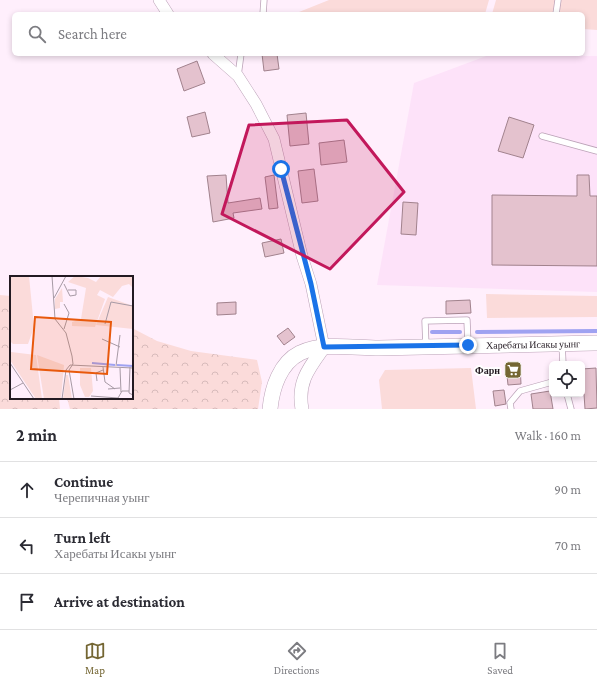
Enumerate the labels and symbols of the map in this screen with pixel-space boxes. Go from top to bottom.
route start [272,160,290,178]
inset map [10,276,133,399]
route end [459,336,477,354]
street label: Харебаты Исакы уынг [486,338,580,351]
supermarket icon: Фарн [503,360,523,380]
place label: Фарн [475,365,500,376]

